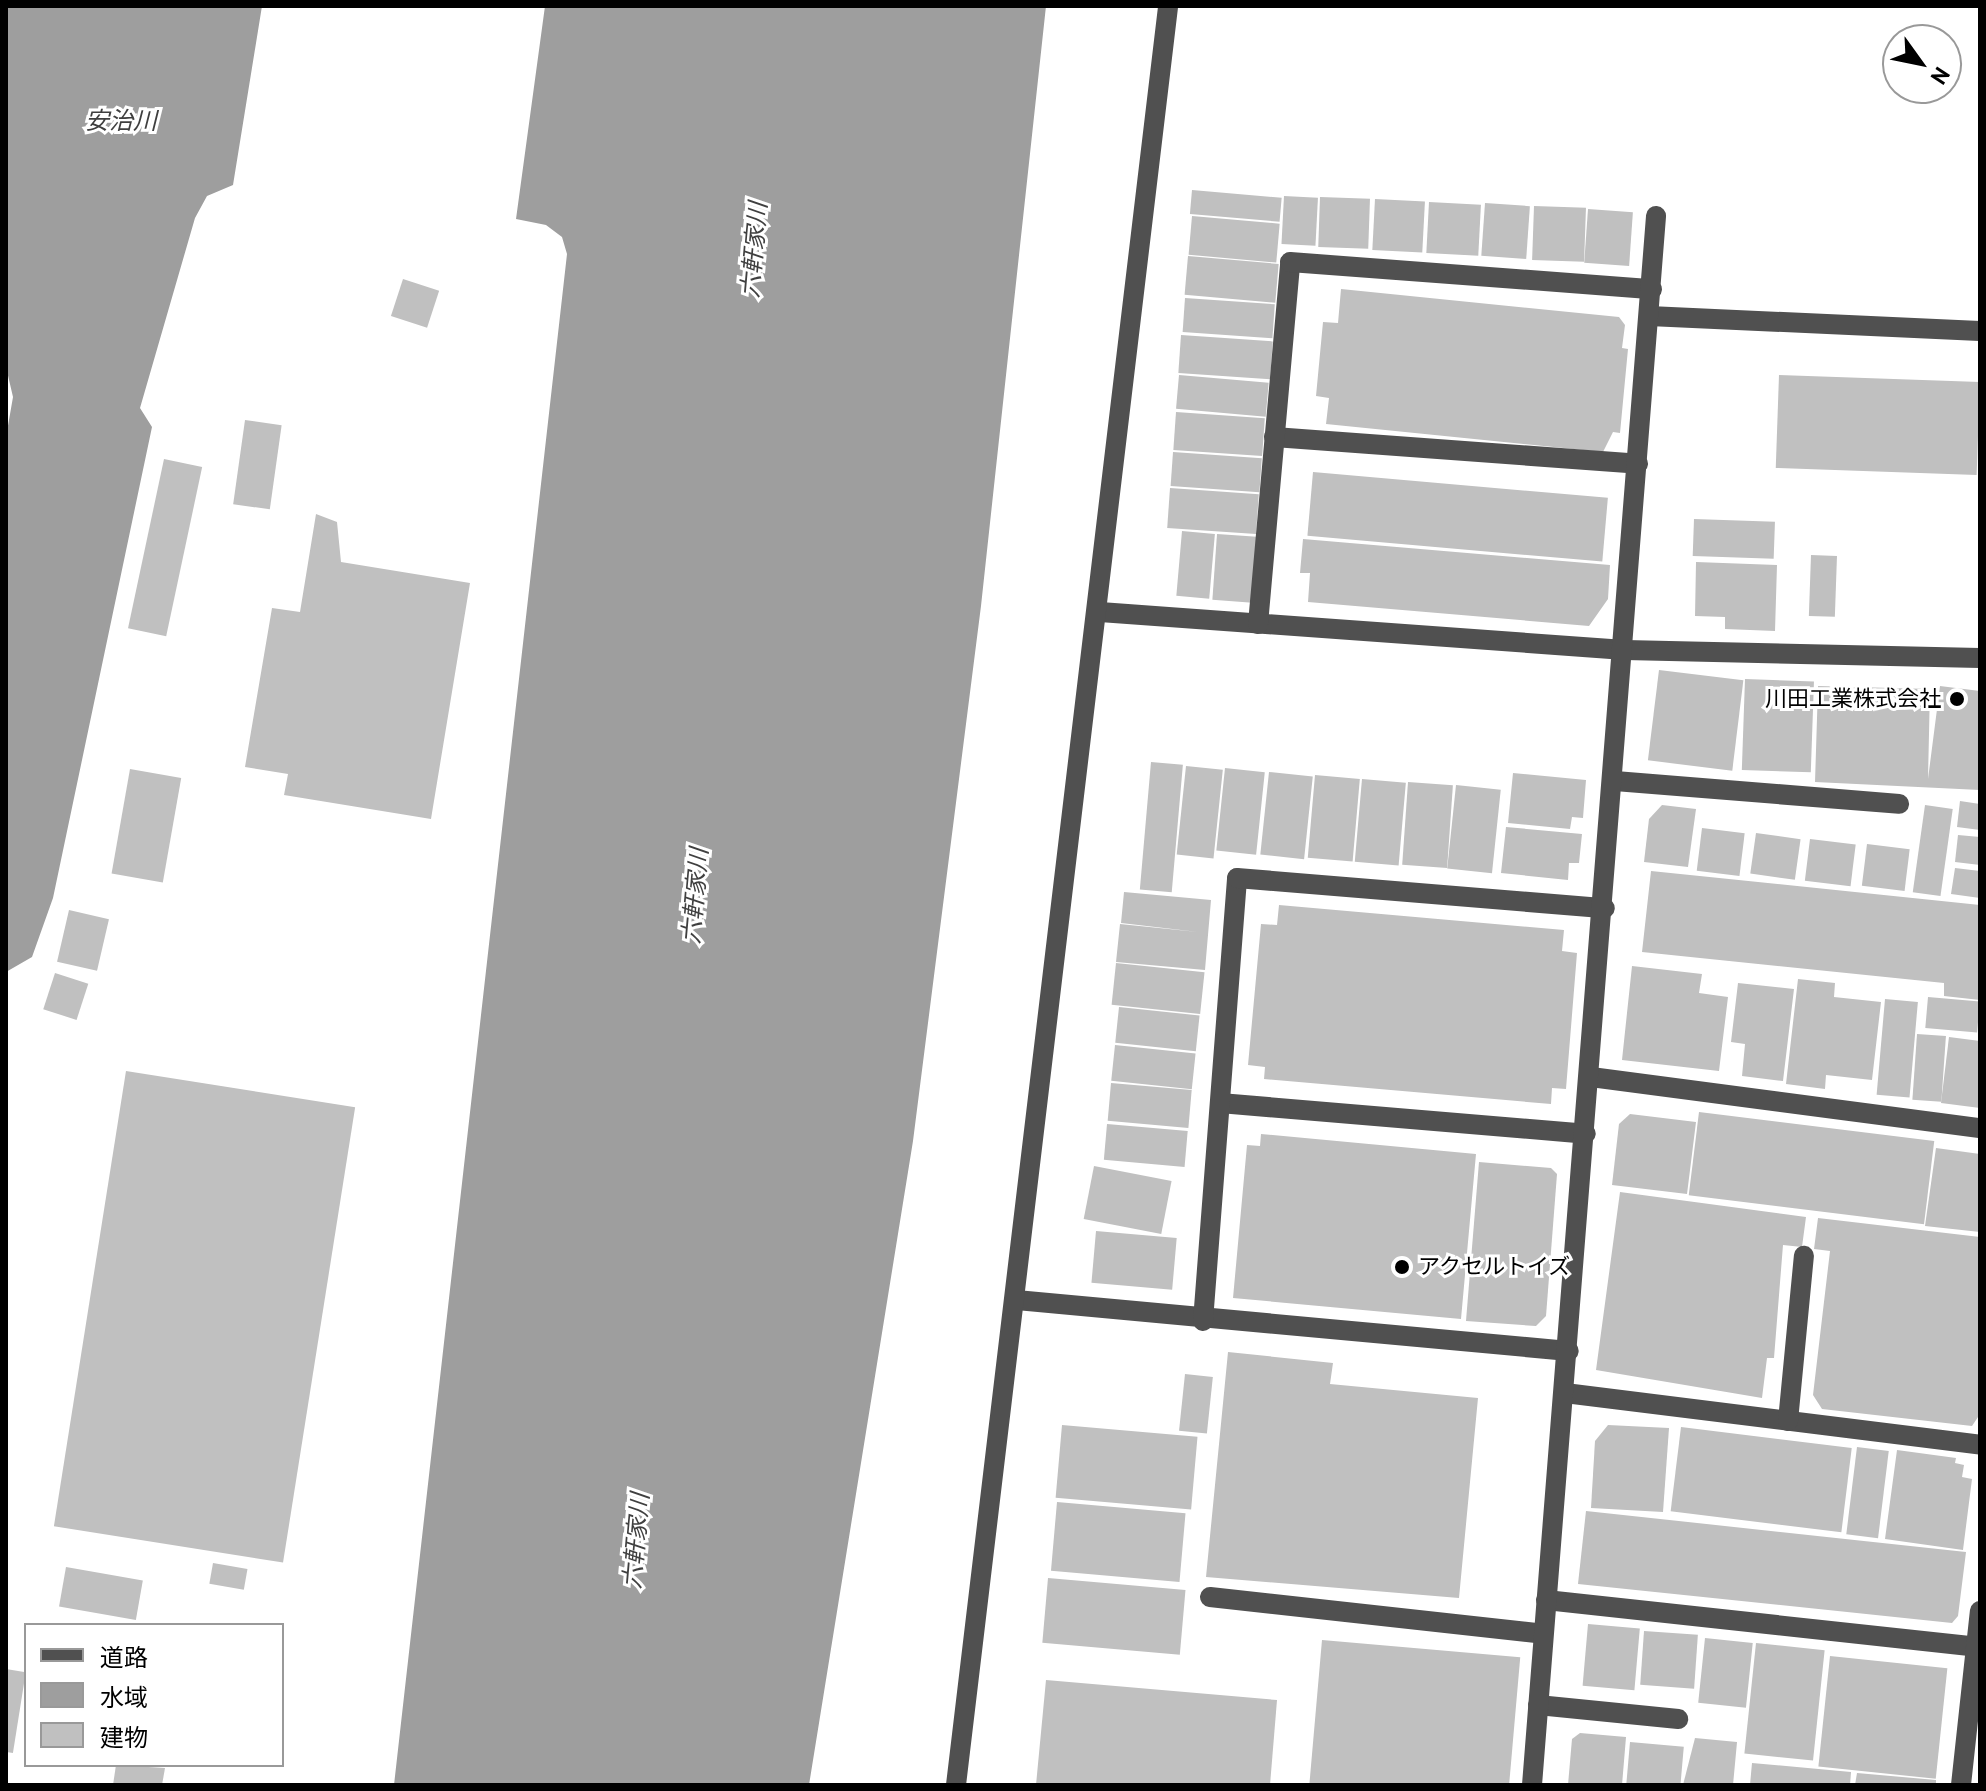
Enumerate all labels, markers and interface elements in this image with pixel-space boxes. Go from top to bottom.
north arrow [1882,24,1962,104]
text: N [1925,62,1956,90]
water label: 安治川 [85,107,157,135]
water label: 六軒家川 [735,201,773,299]
place label: 川田工業株式会社 [1765,686,1941,712]
marker: 川田工業株式会社 [1948,690,1966,708]
water label: 六軒家川 [676,847,714,945]
place label: アクセルトイズ [1418,1254,1572,1280]
marker: アクセルトイズ [1393,1258,1411,1276]
water label: 六軒家川 [617,1492,655,1590]
legend [24,1623,284,1767]
text: 道路 [100,1642,148,1673]
text: 水域 [100,1682,148,1713]
text: 建物 [100,1722,148,1753]

